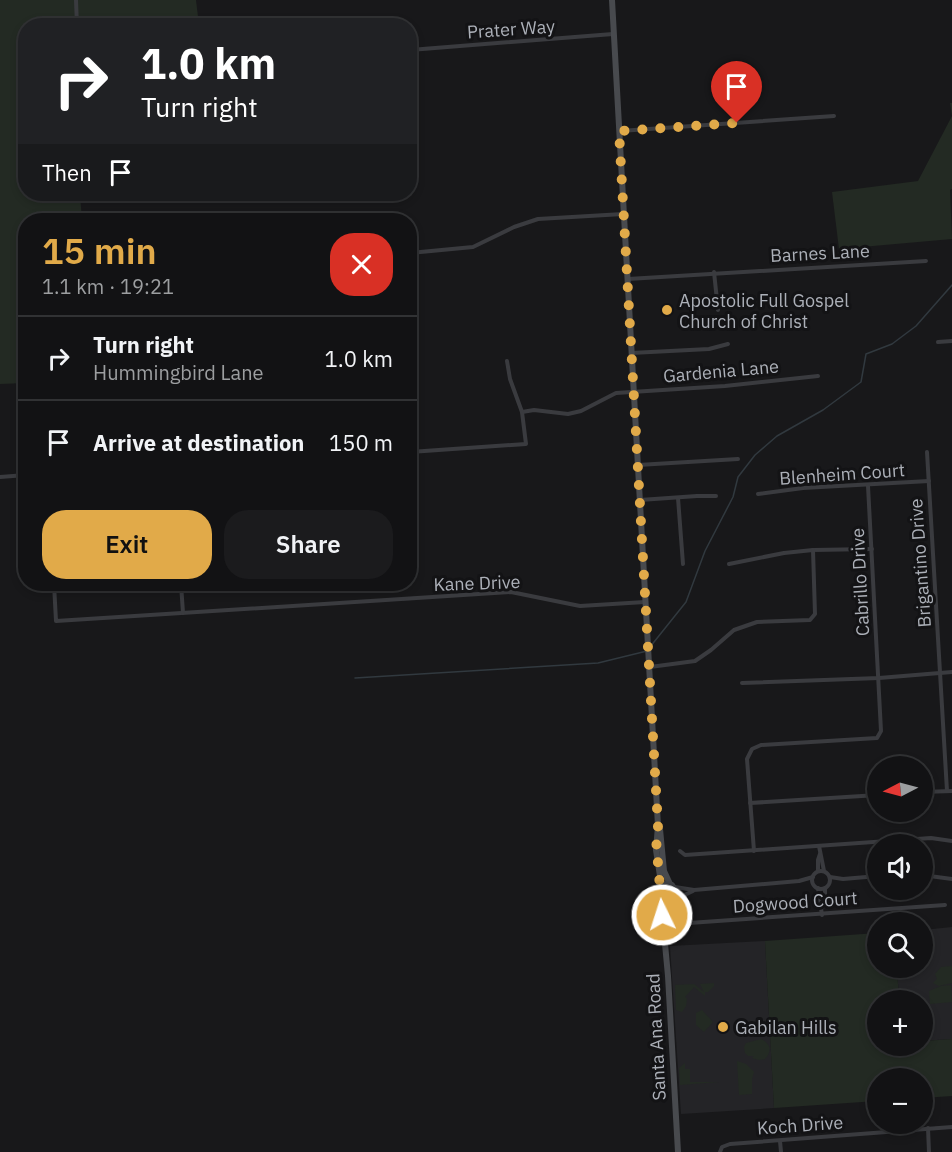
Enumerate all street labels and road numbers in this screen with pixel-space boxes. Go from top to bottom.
street label: Prater Way [466,14,556,44]
street label: Barnes Lane [770,239,871,267]
street label: Gardenia Lane [662,354,780,388]
street label: Blenheim Court [778,458,906,490]
street label: Brigantino Drive [904,498,936,628]
street label: Cabrillo Drive [846,527,874,637]
street label: Kane Drive [433,570,521,596]
street label: Dogwood Court [732,886,858,918]
street label: Santa Ana Road [641,973,671,1101]
street label: Koch Drive [756,1111,844,1139]

